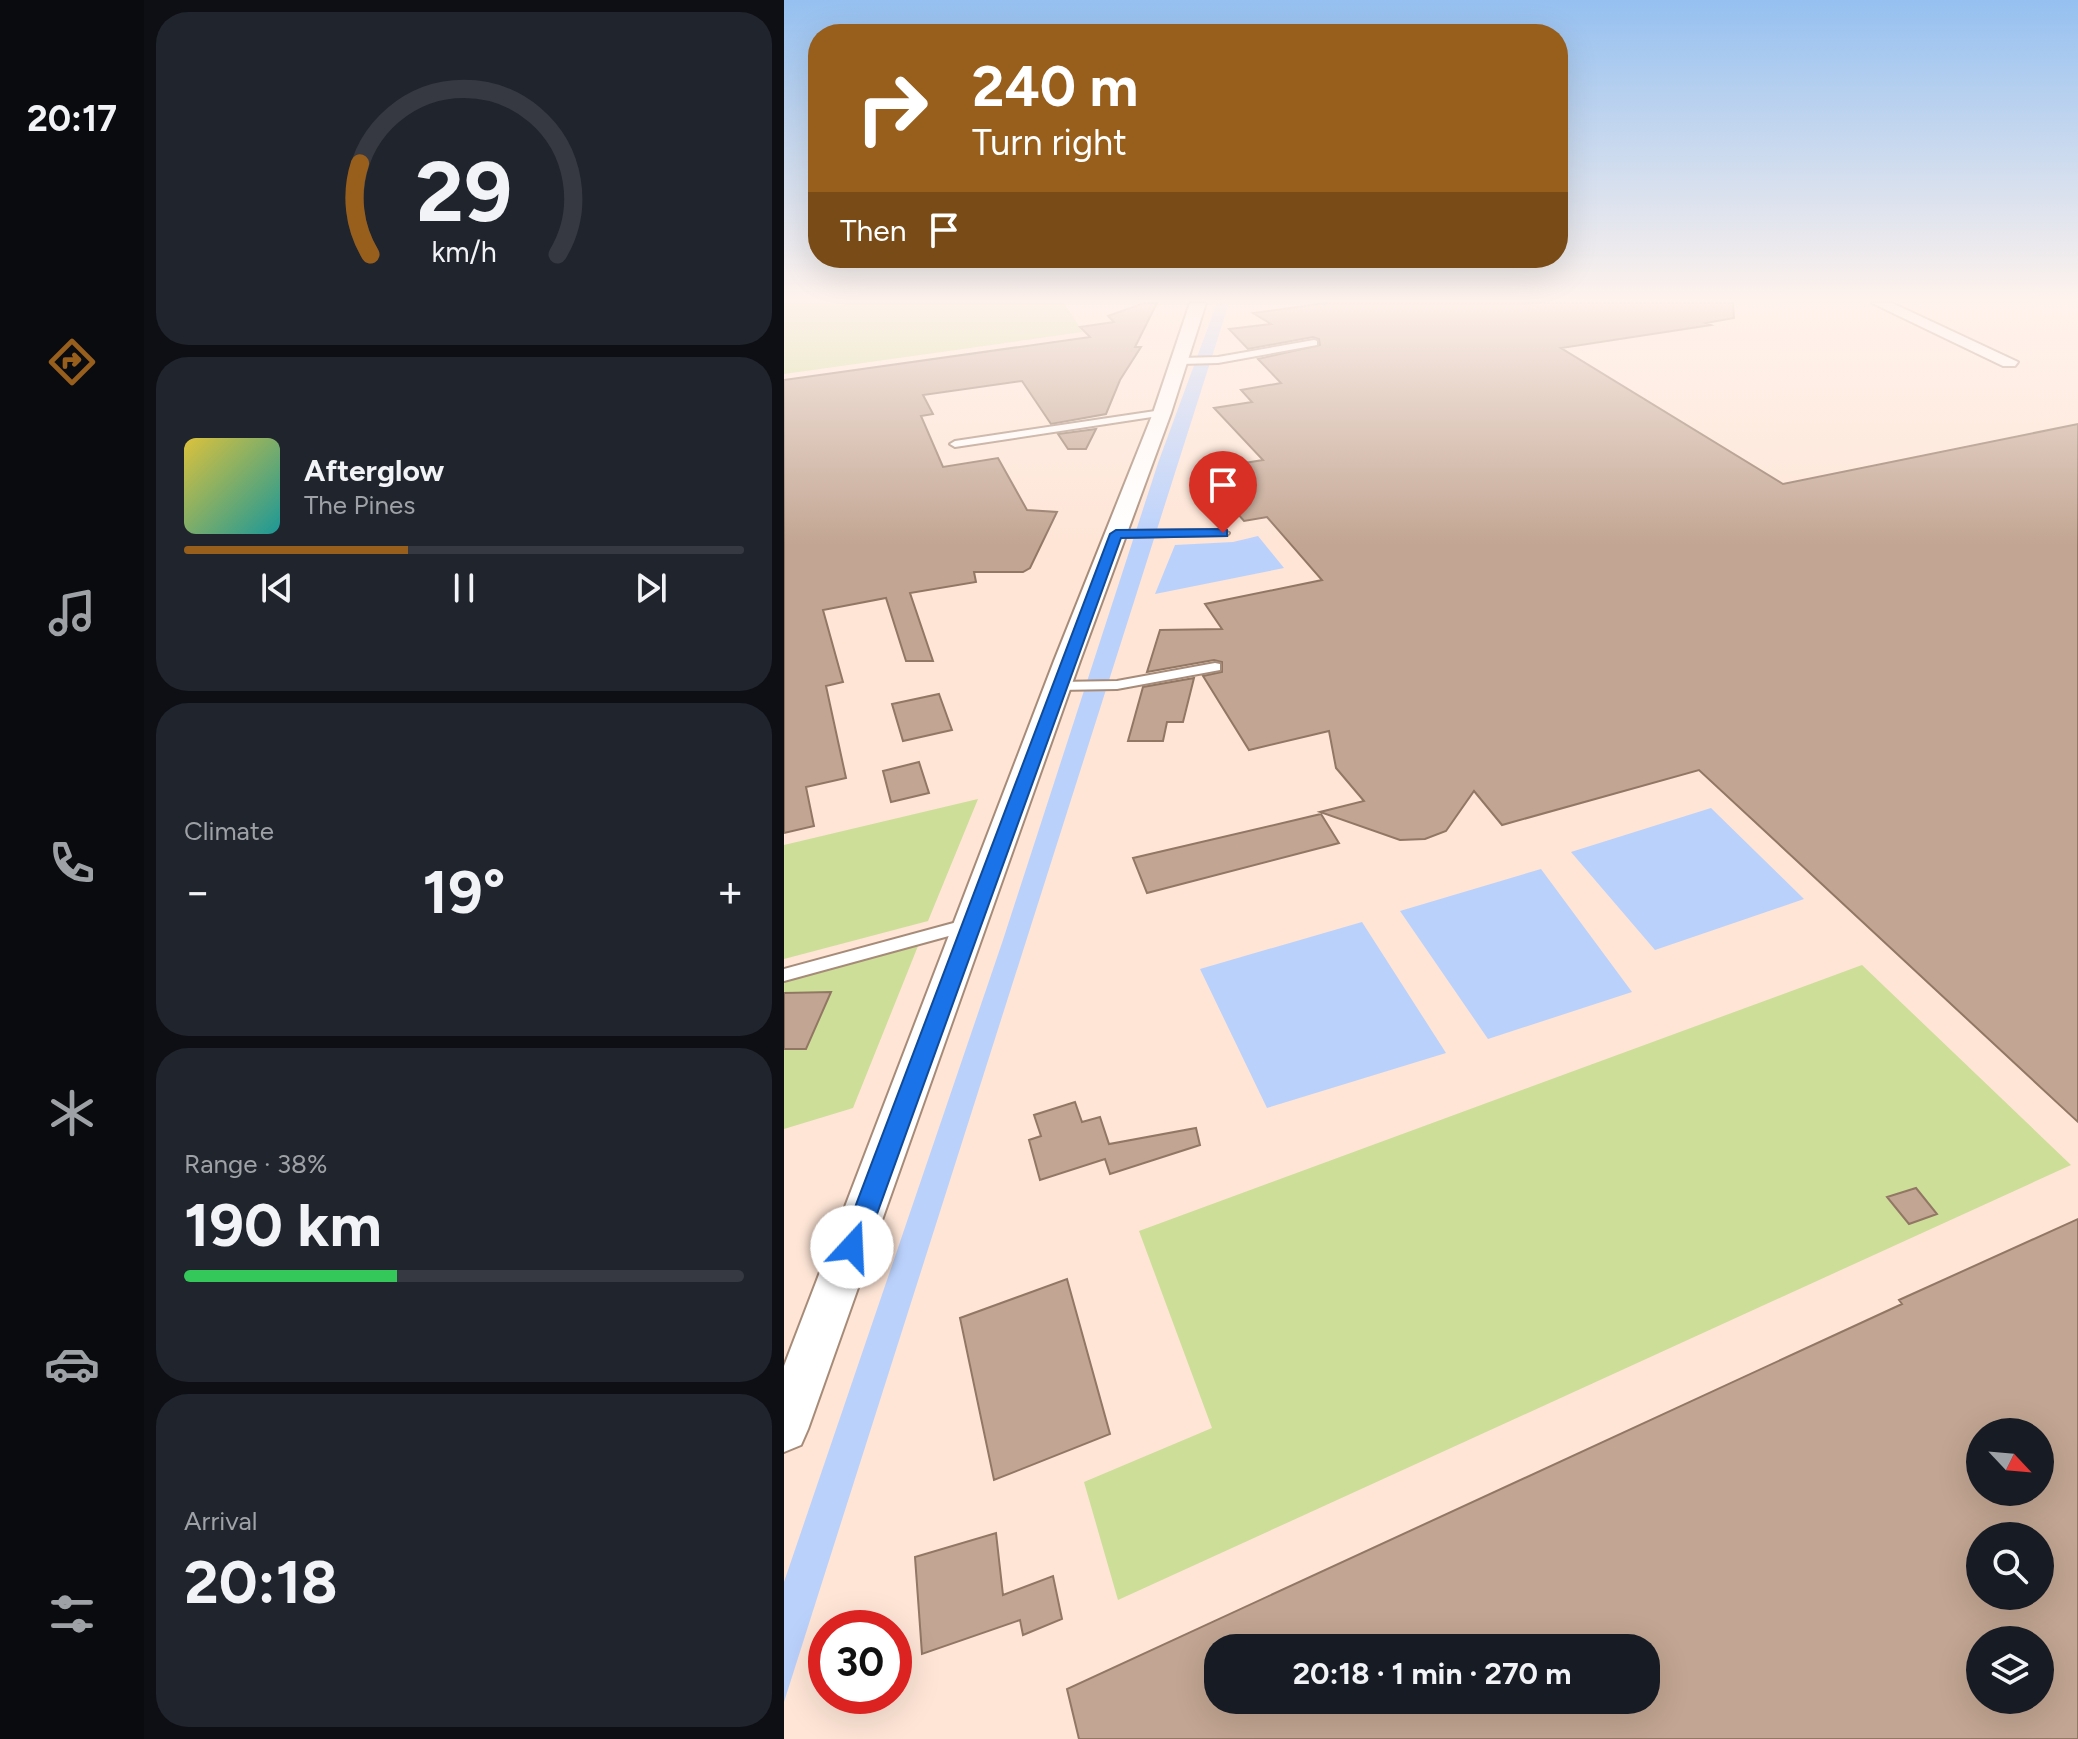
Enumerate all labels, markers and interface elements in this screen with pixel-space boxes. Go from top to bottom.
text: 240 m [972,53,1138,120]
icon: right [840,56,944,160]
text: 20:17 [27,97,117,140]
text: Turn right [972,121,1127,164]
text: 29 [416,141,512,241]
icon: arrive [922,208,966,252]
text: Then [840,212,906,249]
text: km/h [431,235,497,269]
icon: directions [44,334,100,390]
pin [1189,451,1257,533]
text: Afterglow [304,452,444,489]
icon: arrive [1201,463,1245,507]
text: The Pines [304,489,415,521]
icon: previous [255,566,299,610]
icon: pause [442,566,486,610]
icon: next [629,566,673,610]
icon: music [44,585,100,641]
text: Climate [184,815,274,847]
icon: phone [44,835,100,891]
text: 19° [423,856,505,928]
text: − [184,865,211,918]
text: + [717,865,744,918]
icon: climate [44,1085,100,1141]
text: Range · 38% [184,1148,328,1180]
text: 190 km [184,1189,382,1261]
position arrow [810,1205,894,1289]
icon: car [44,1336,100,1392]
north arrow [1966,1418,2054,1506]
map controls [1966,1418,2054,1714]
text: Arrival [184,1505,257,1537]
button: search [1966,1522,2054,1610]
text: 20:18 [184,1546,338,1618]
icon: filters [44,1586,100,1642]
speed limit sign: 30 [808,1610,912,1714]
button: layers [1966,1626,2054,1714]
text: 20:18 · 1 min · 270 m [1293,1655,1571,1692]

